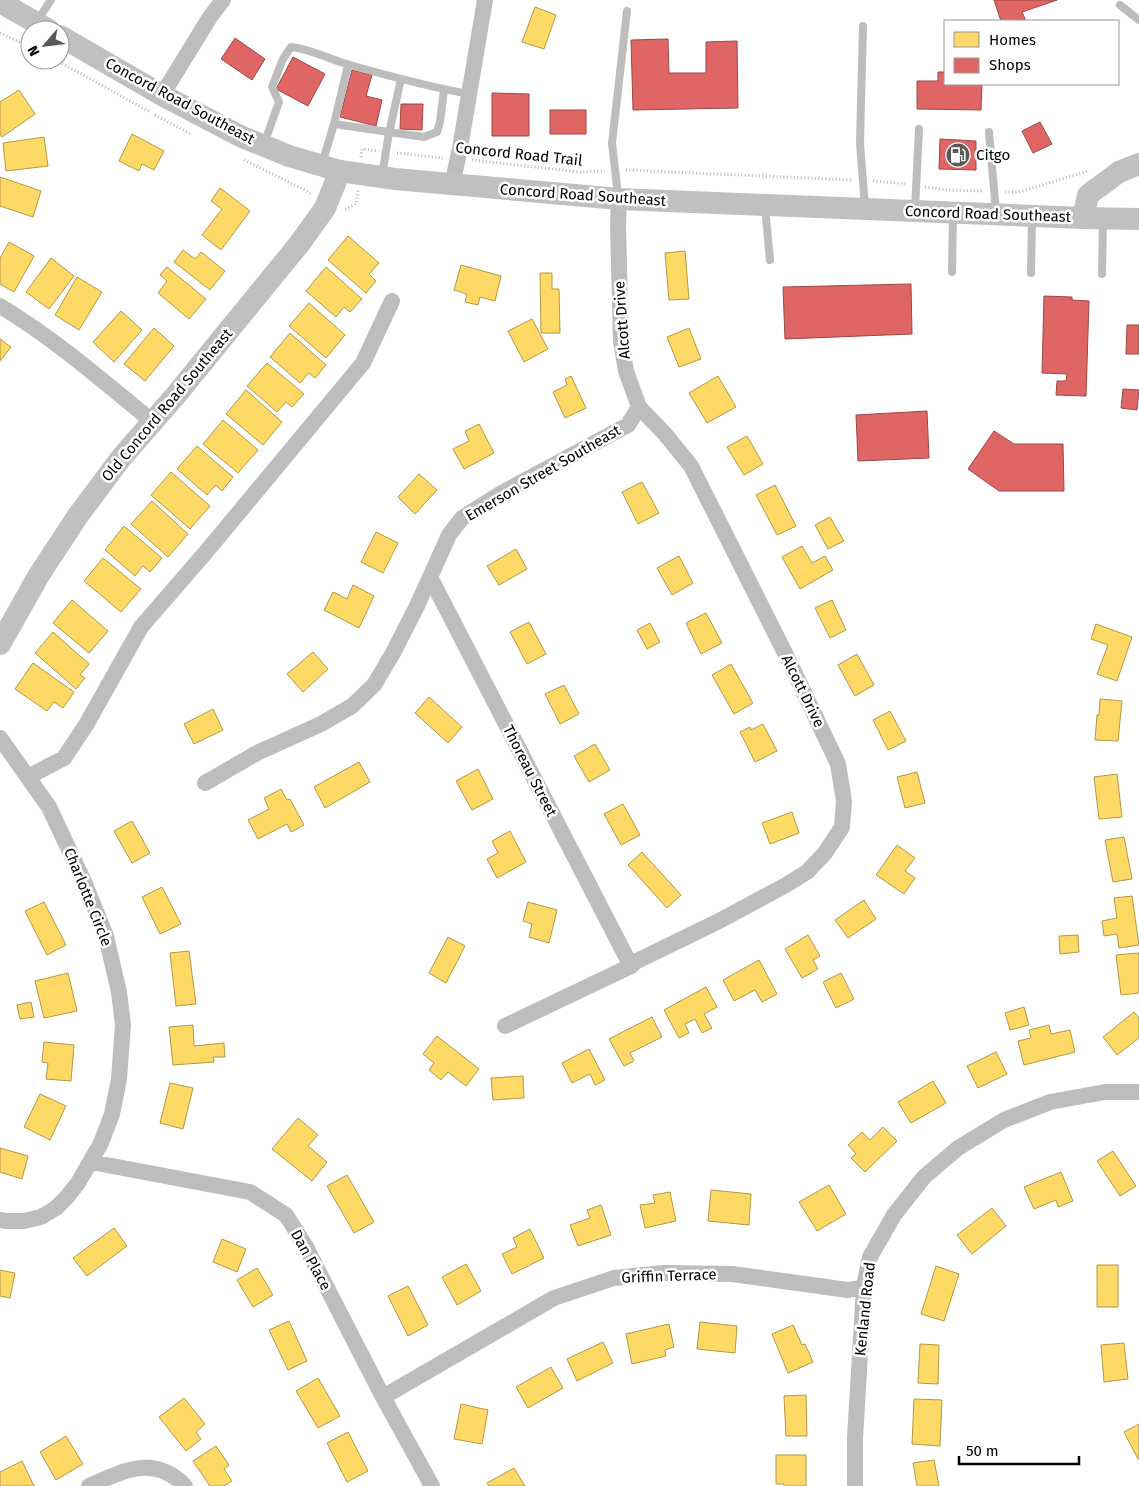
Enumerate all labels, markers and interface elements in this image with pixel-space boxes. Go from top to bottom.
north arrow [20,20,70,70]
legend [944,20,1119,85]
text: Homes [989,31,1036,49]
text: N [24,43,44,59]
street label: Concord Road Southeast [102,54,258,148]
text: Shops [989,56,1031,74]
street label: Concord Road Trail [455,138,584,170]
fuel station icon: Citgo [945,142,971,168]
place label: Citgo [976,146,1010,164]
street label: Concord Road Southeast [499,180,667,210]
street label: Concord Road Southeast [905,202,1072,226]
street label: Alcott Drive [610,280,634,360]
street label: Old Concord Road Southeast [98,324,237,485]
street label: Emerson Street Southeast [462,421,624,525]
street label: Alcott Drive [778,652,828,730]
street label: Thoreau Street [499,722,561,820]
street label: Charlotte Circle [60,845,116,949]
street label: Dan Place [287,1227,335,1293]
street label: Kenland Road [851,1261,879,1357]
street label: Griffin Terrace [621,1265,717,1287]
scale bar [959,1434,1079,1466]
text: 50 m [966,1442,999,1460]

